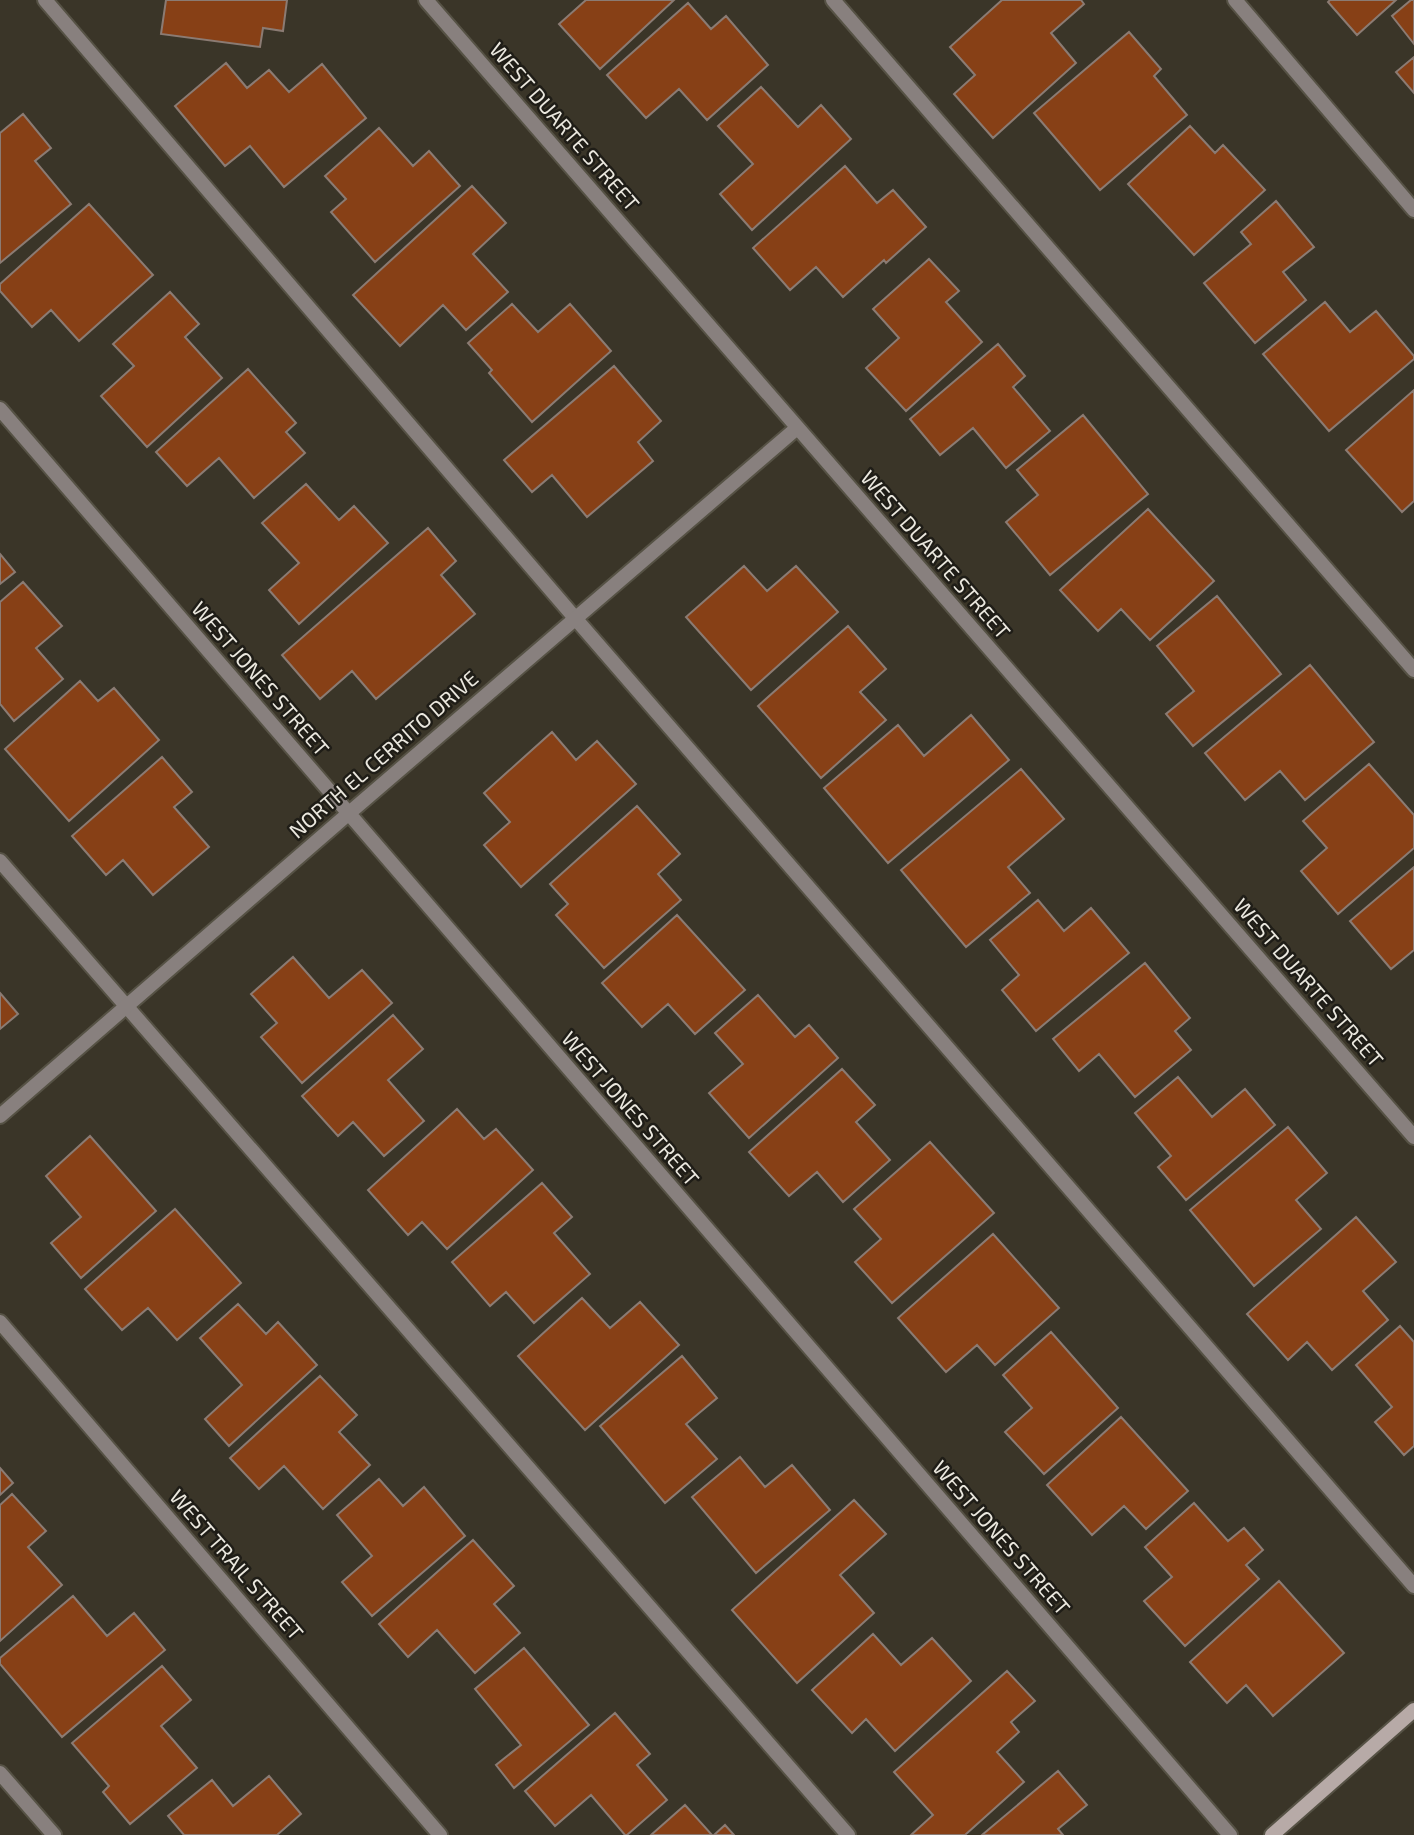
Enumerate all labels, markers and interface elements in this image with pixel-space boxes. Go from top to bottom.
street label: WEST DUARTE STREET [485,37,645,215]
street label: WEST DUARTE STREET [856,465,1016,643]
street label: WEST JONES STREET [187,596,335,760]
street label: NORTH EL CERRITO DRIVE [283,665,483,843]
street label: WEST DUARTE STREET [1229,893,1389,1071]
street label: WEST JONES STREET [557,1026,705,1190]
street label: WEST JONES STREET [928,1455,1076,1619]
street label: WEST TRAIL STREET [165,1484,309,1644]

